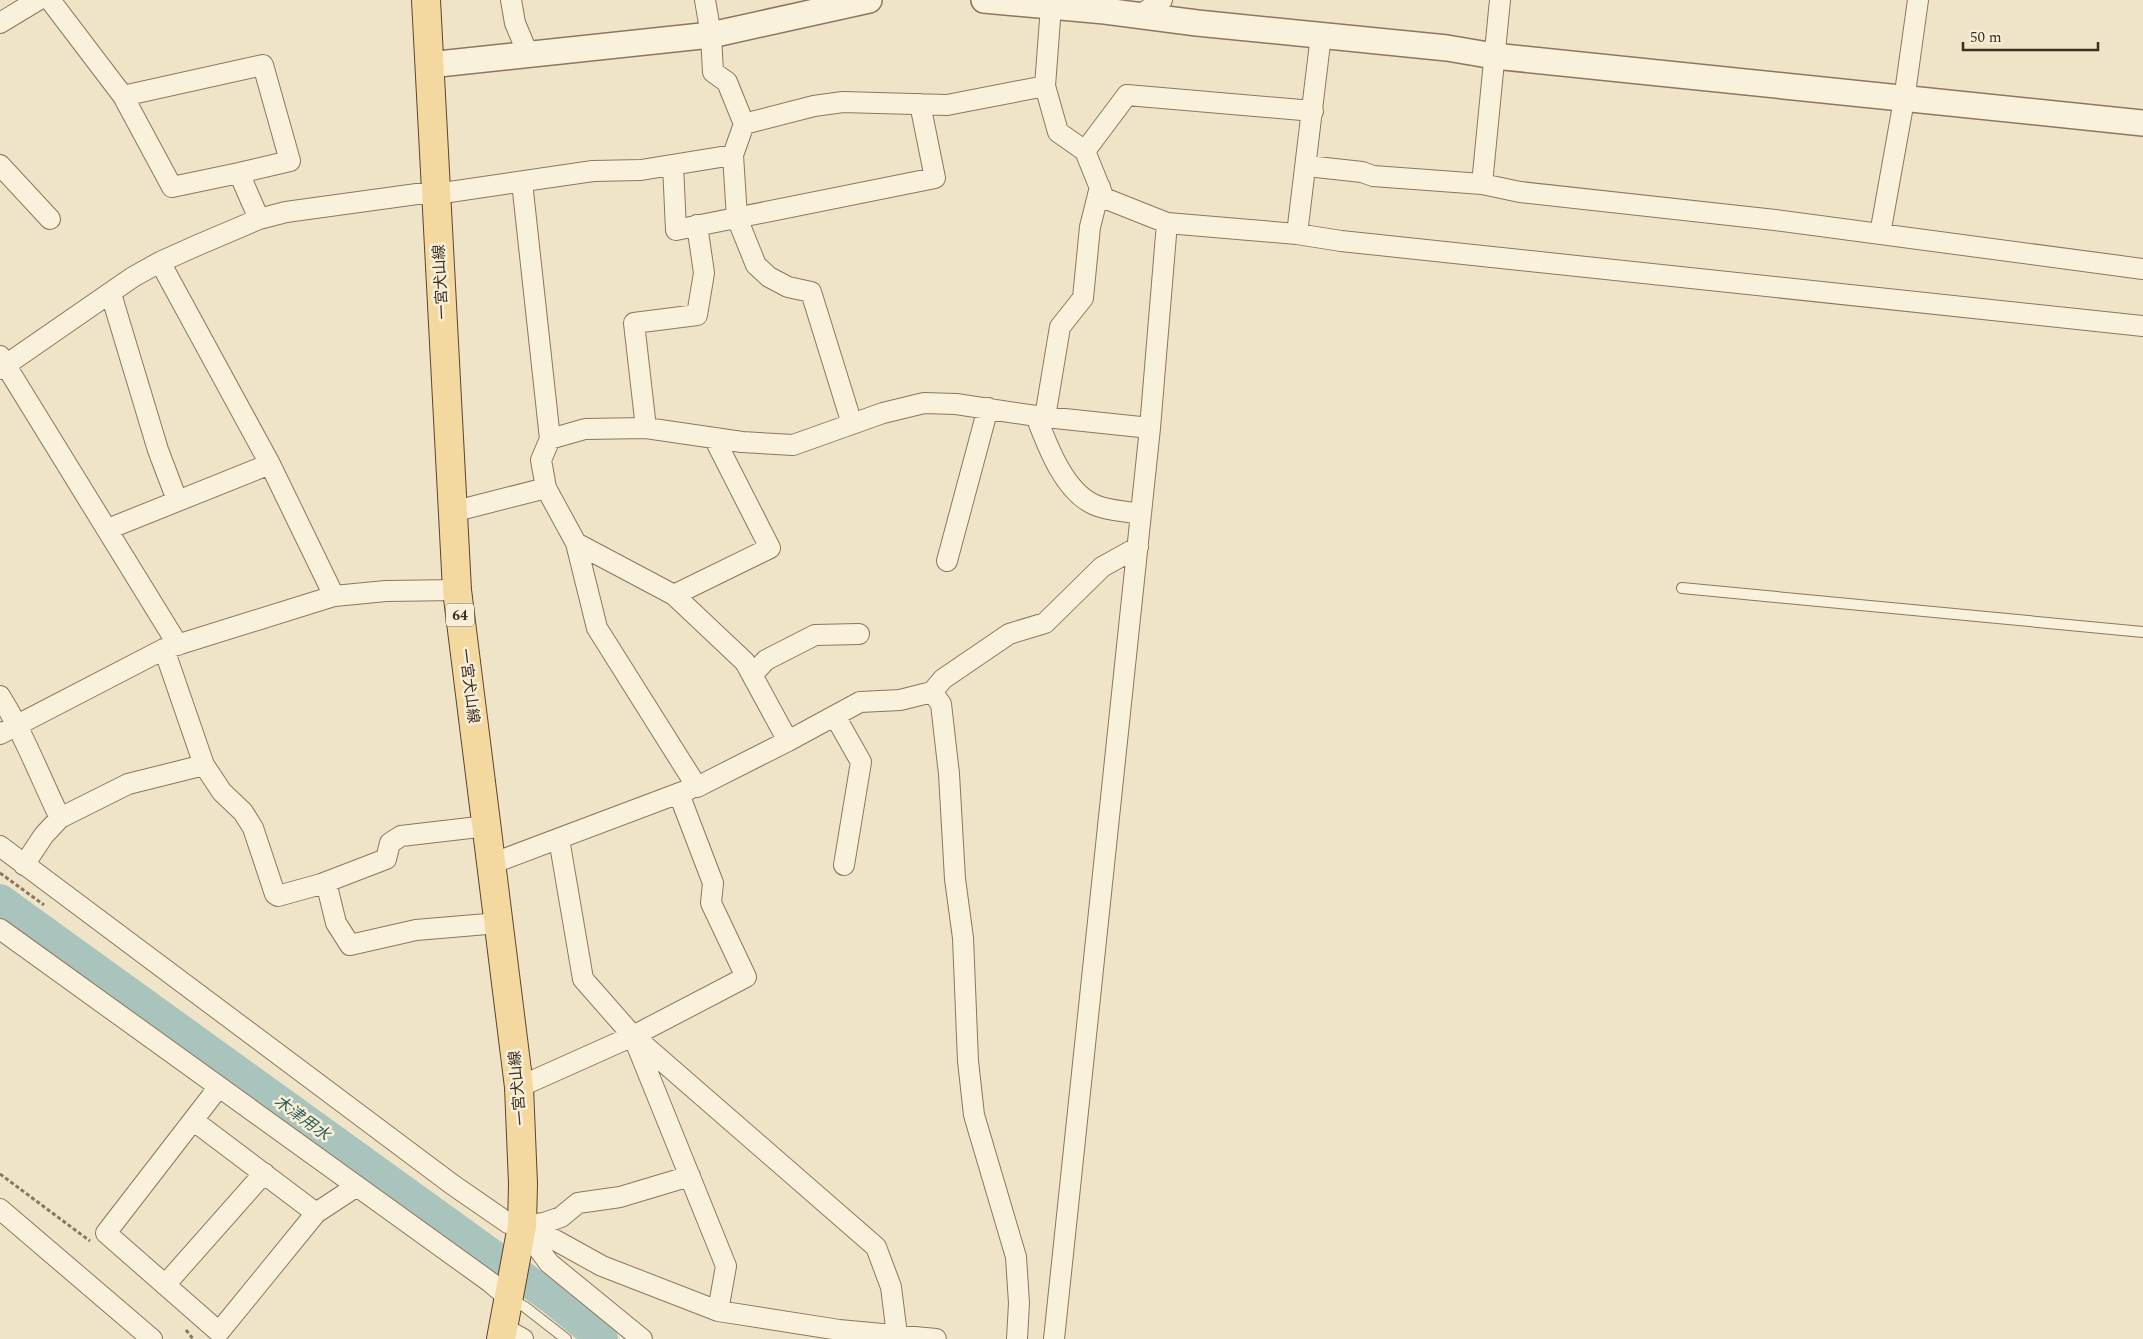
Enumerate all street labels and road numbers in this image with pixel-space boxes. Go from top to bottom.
street label: 一宮犬山線 [428,244,454,320]
road number: 64 [446,604,474,626]
street label: 一宮犬山線 [453,647,485,725]
street label: 一宮犬山線 [503,1050,533,1126]

